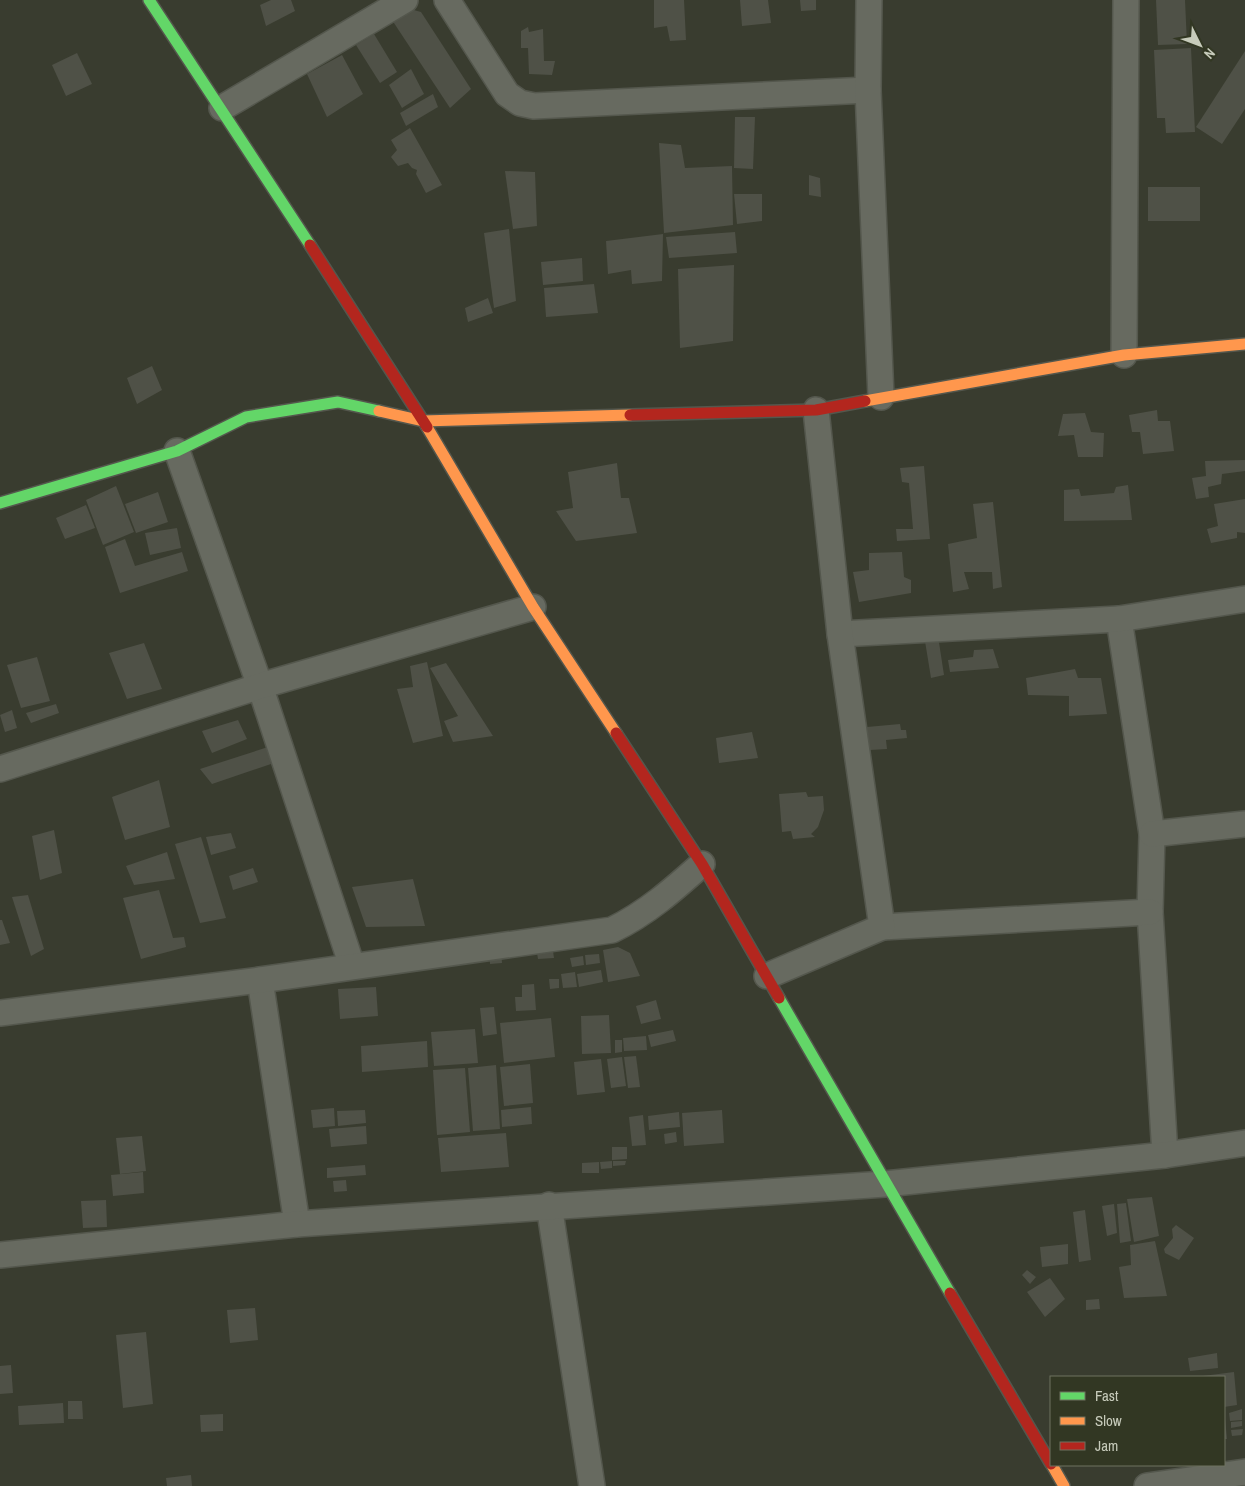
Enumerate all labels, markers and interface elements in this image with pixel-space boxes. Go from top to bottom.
north arrow [1175,20,1225,70]
text: N [1200,45,1219,63]
legend [1050,1376,1225,1466]
text: Fast [1095,1385,1119,1406]
text: Slow [1095,1410,1122,1431]
text: Jam [1095,1435,1118,1456]

